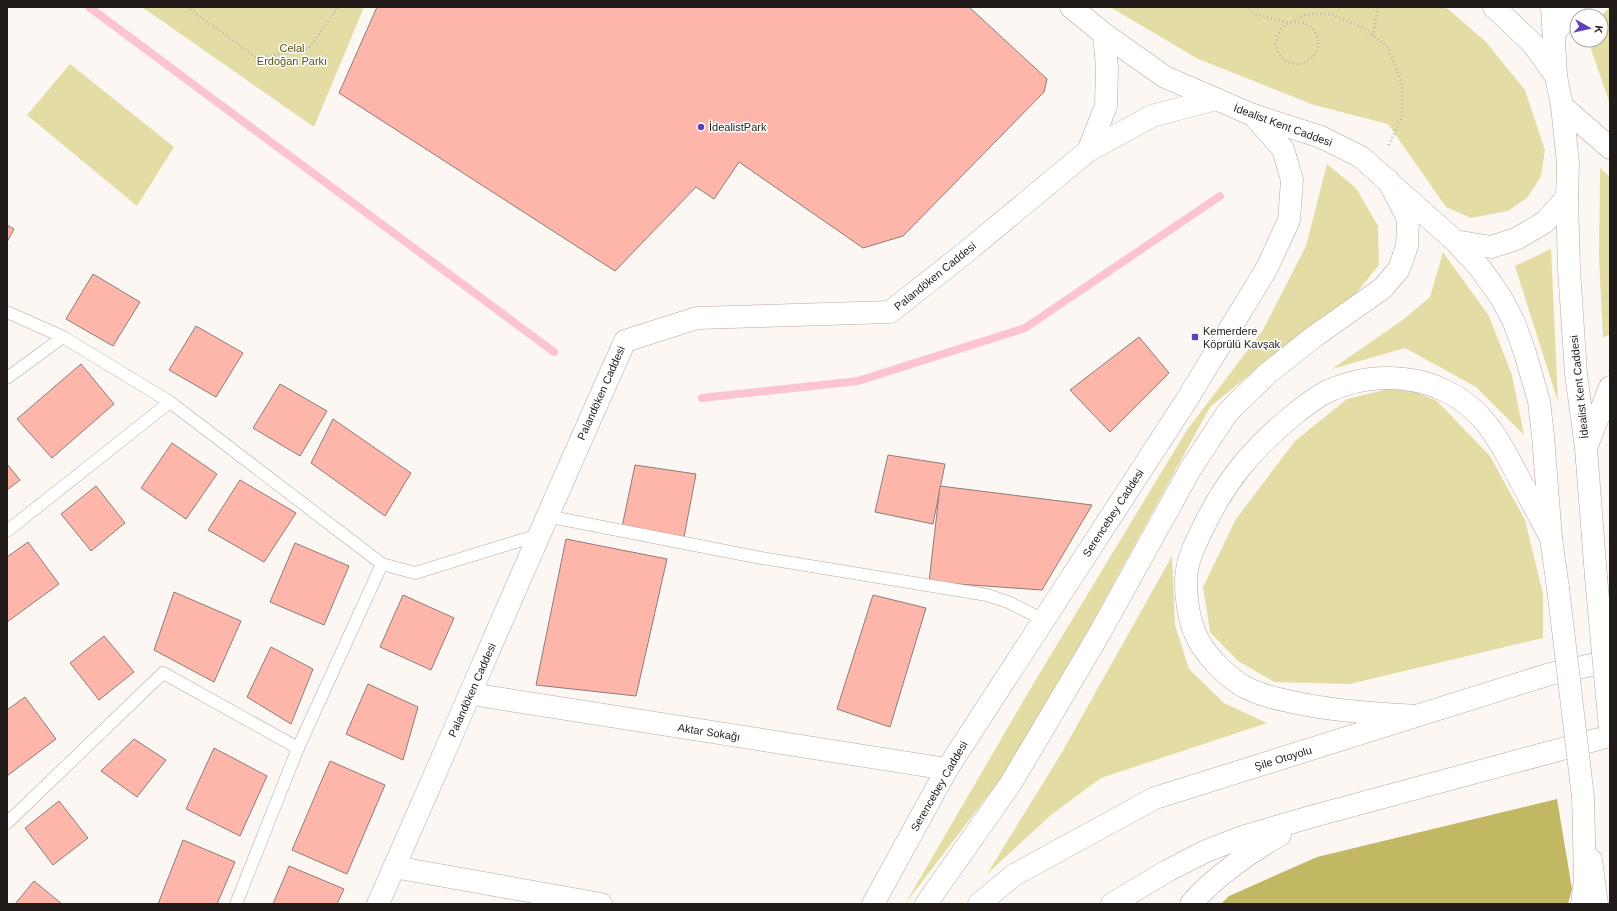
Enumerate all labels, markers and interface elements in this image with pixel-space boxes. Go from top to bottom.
north arrow [1569,8,1609,48]
text: K [1592,25,1605,34]
park label: Celal Erdoğan Parkı [257,42,327,67]
street label: İdealist Kent Caddesi [1232,102,1334,148]
place label: İdealistPark [709,121,767,133]
marker: İdealistPark [696,122,706,132]
street label: Palandöken Caddesi [892,239,978,313]
place label: Kemerdere Köprülü Kavşak [1203,325,1281,350]
marker: Kemerdere Köprülü Kavşak [1190,332,1200,342]
street label: İdealist Kent Caddesi [1568,335,1590,439]
street label: Palandöken Caddesi [575,344,627,442]
street label: Serencebey Caddesi [1080,467,1146,559]
street label: Palandöken Caddesi [446,641,498,739]
street label: Aktar Sokağı [677,721,741,743]
street label: Serencebey Caddesi [908,739,970,833]
street label: Şile Otoyolu [1253,744,1313,772]

